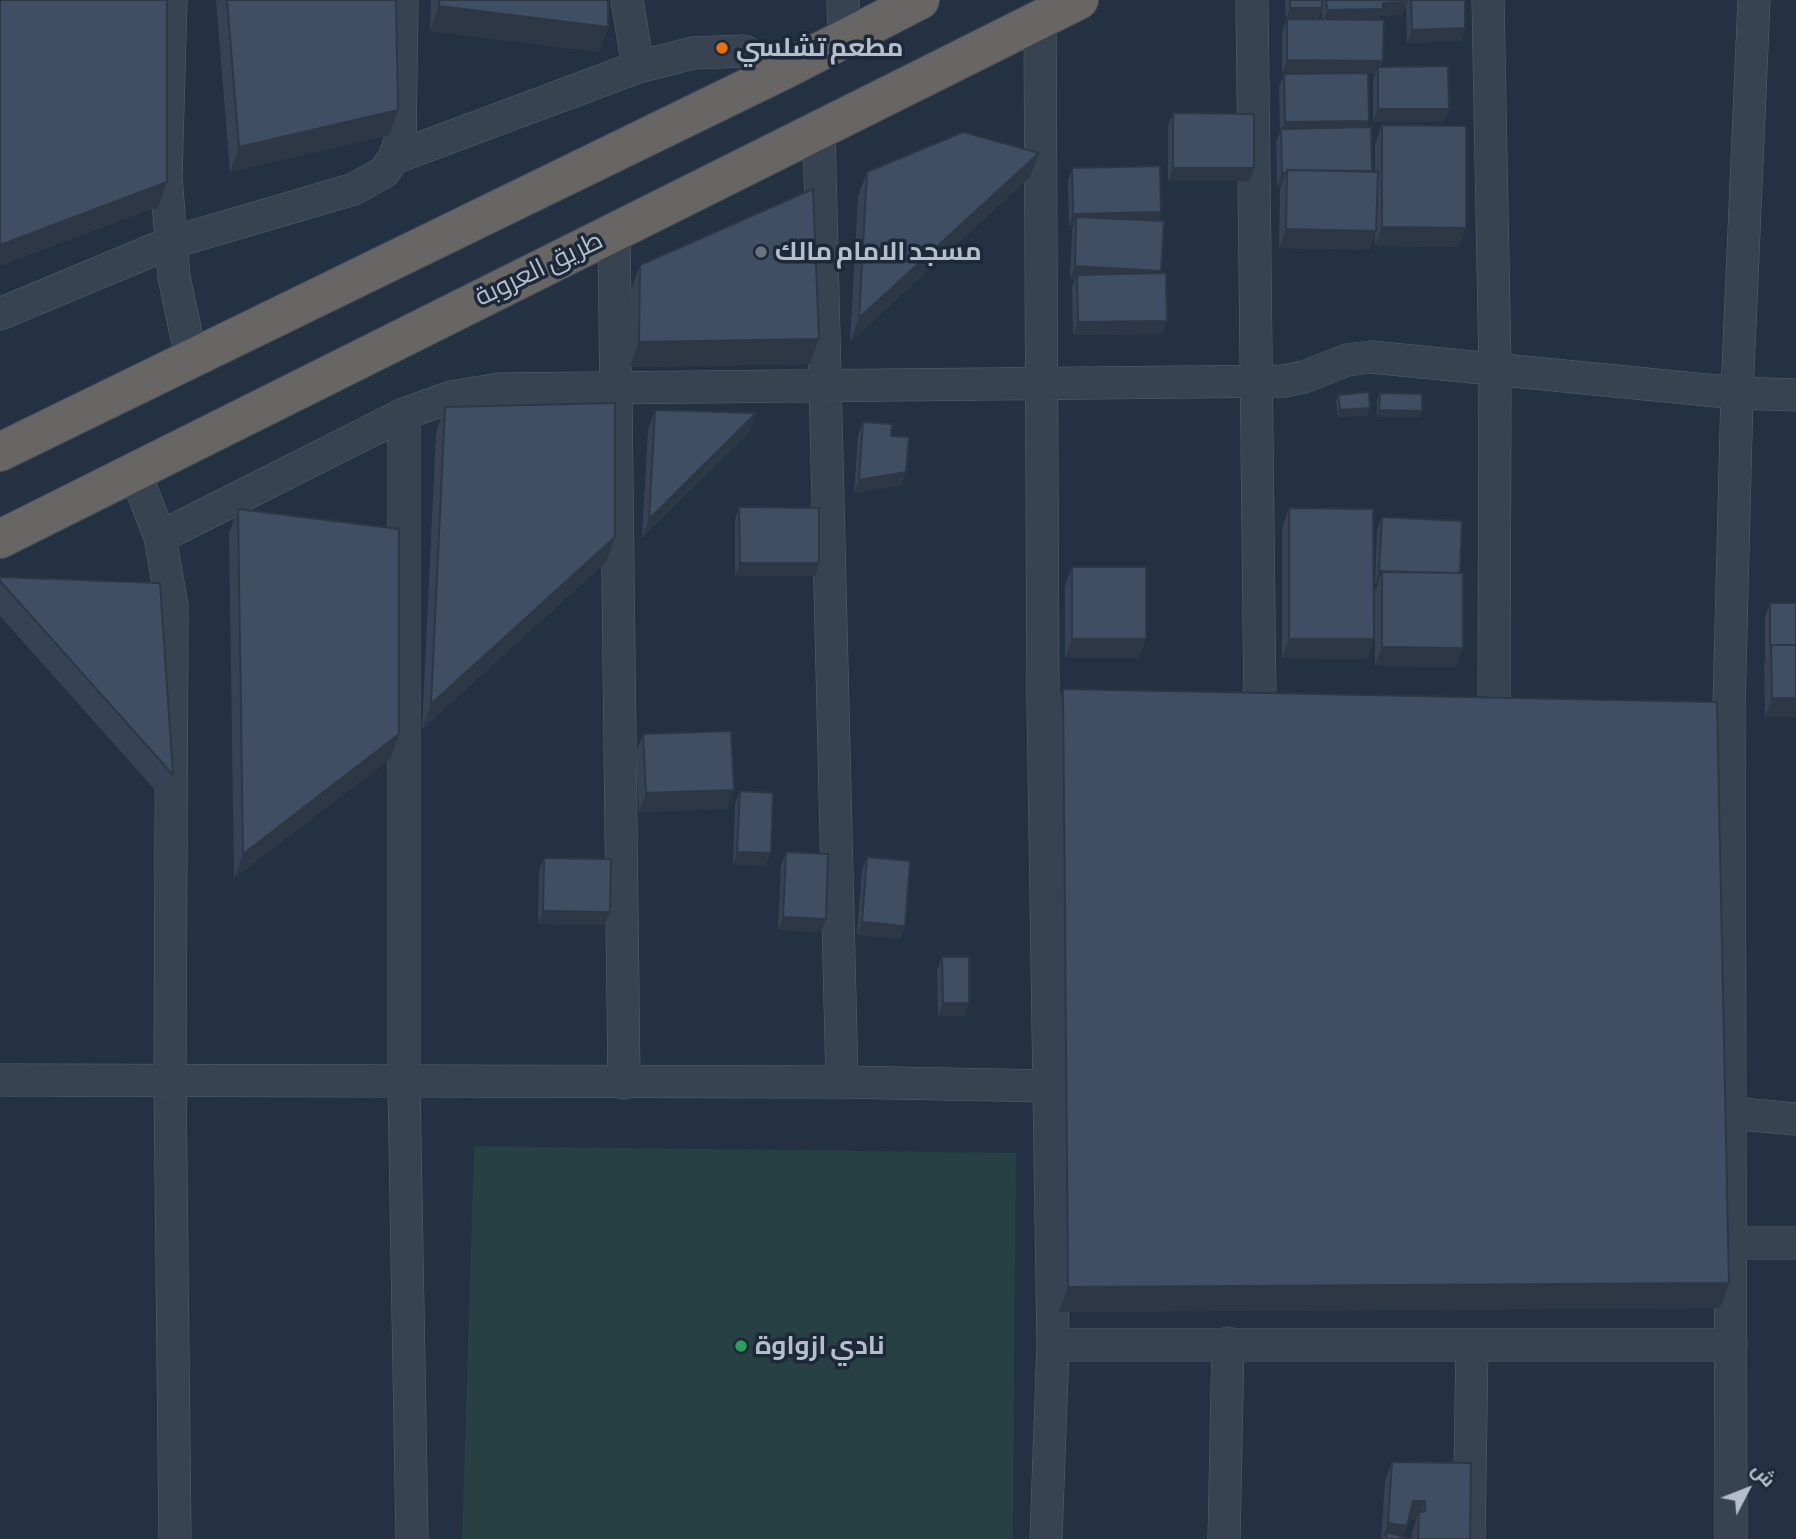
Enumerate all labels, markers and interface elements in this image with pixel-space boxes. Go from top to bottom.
place label: مطعم تشلسي [736,32,903,64]
marker: مطعم تشلسي [714,40,730,56]
street label: طريق العروبة [470,225,608,313]
place label: مسجد الامام مالك [775,236,982,268]
marker: مسجد الامام مالك [753,244,769,260]
place label: نادي ازواوة [755,1330,885,1362]
marker: نادي ازواوة [733,1338,749,1354]
north arrow [1712,1455,1782,1525]
text: ش [1748,1460,1778,1491]

